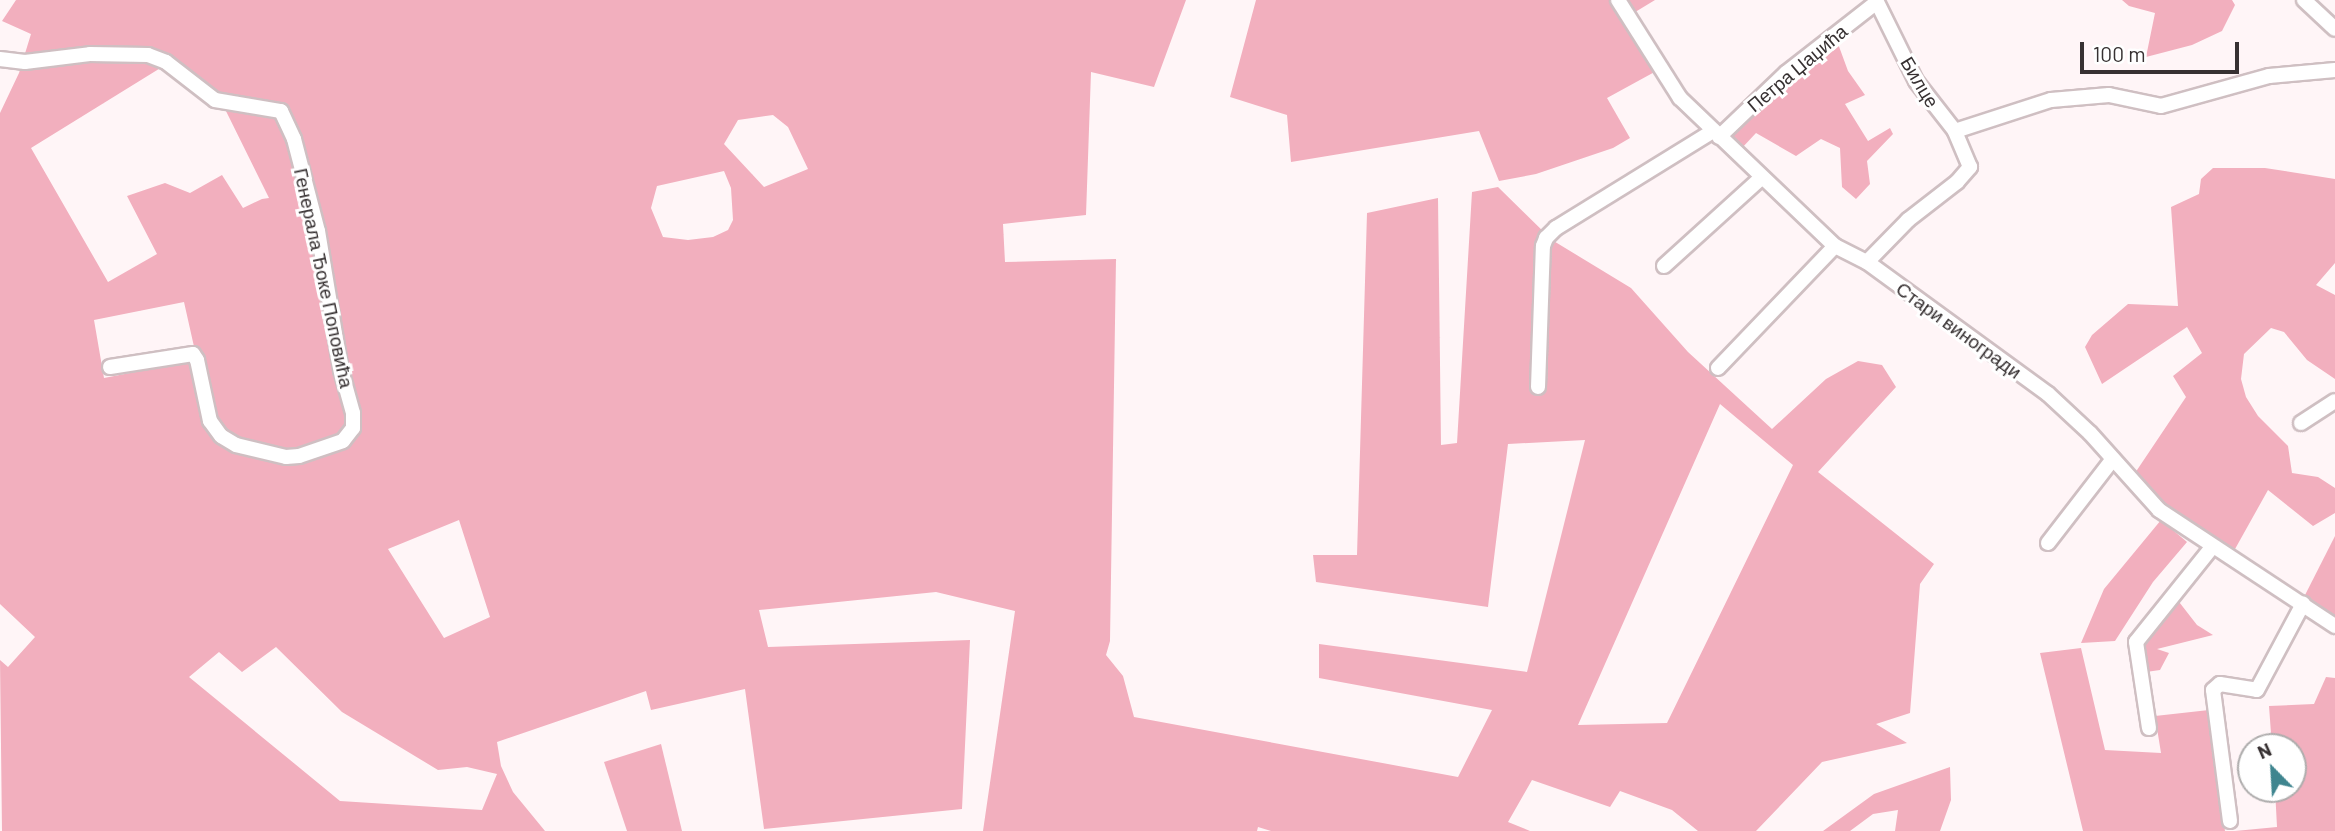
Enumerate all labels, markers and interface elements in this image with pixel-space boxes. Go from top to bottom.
street label: Петра Џаџића [1742,20,1852,116]
scale bar [2083,28,2242,72]
text: 100 m [2093,41,2146,66]
street label: Билце [1896,52,1944,112]
street label: Генерала Ђоке Поповића [290,166,358,390]
street label: Стари виногради [1892,277,2026,383]
north arrow [2237,733,2307,803]
text: N [2254,737,2275,763]

